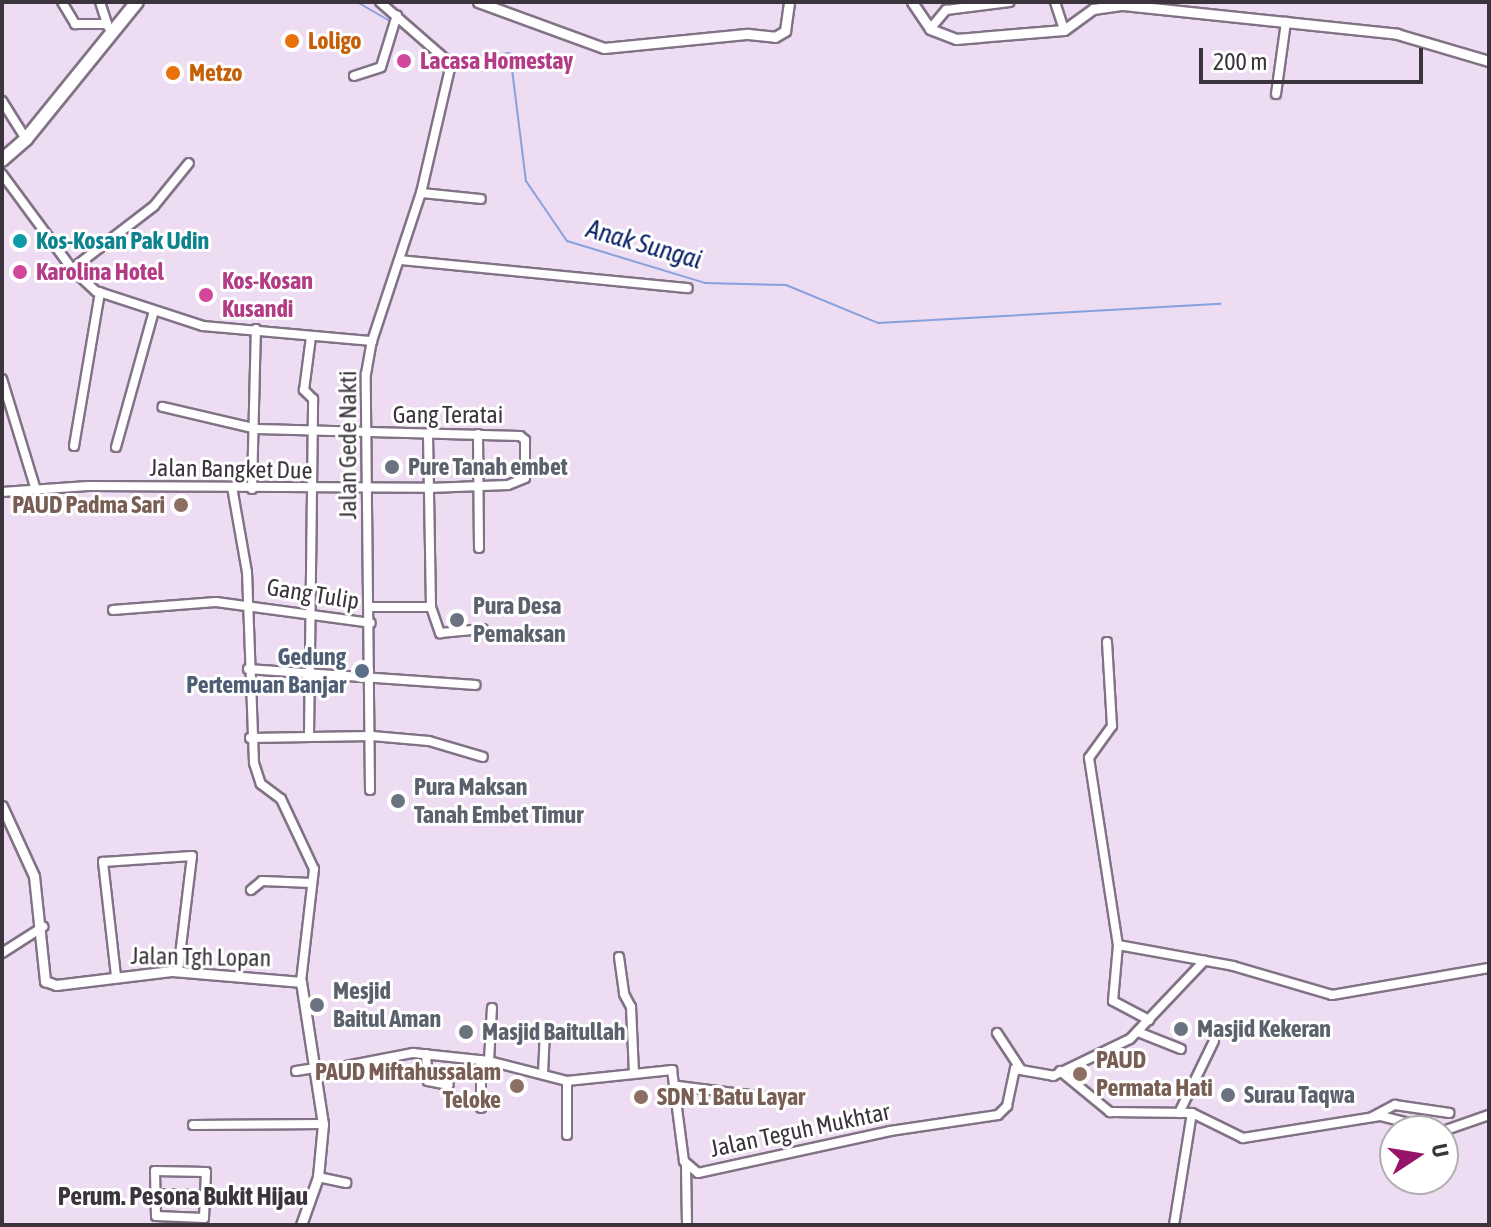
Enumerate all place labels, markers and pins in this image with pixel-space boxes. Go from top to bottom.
place label: Loligo [308,27,362,55]
marker: Loligo [283,32,301,50]
place label: Lacasa Homestay [420,47,573,75]
marker: Lacasa Homestay [395,52,413,70]
place label: Metzo [189,59,243,87]
marker: Metzo [164,64,182,82]
place label: Kos-Kosan Pak Udin [36,227,209,255]
marker: Kos-Kosan Pak Udin [11,232,29,250]
place label: Karolina Hotel [36,258,164,286]
marker: Karolina Hotel [11,263,29,281]
place label: Kos-Kosan Kusandi [222,267,313,323]
marker: Kos-Kosan Kusandi [197,286,215,304]
place label: Pure Tanah embet [408,453,568,481]
marker: Pure Tanah embet [383,458,401,476]
place label: PAUD Padma Sari [12,491,165,519]
marker: PAUD Padma Sari [172,496,190,514]
place label: Pura Desa Pemaksan [473,592,566,648]
marker: Pura Desa Pemaksan [448,611,466,629]
place label: Gedung Pertemuan Banjar [186,643,346,699]
marker: Gedung Pertemuan Banjar [353,662,371,680]
place label: Pura Maksan Tanah Embet Timur [414,773,583,829]
marker: Pura Maksan Tanah Embet Timur [389,792,407,810]
place label: Mesjid Baitul Aman [333,977,441,1033]
marker: Mesjid Baitul Aman [308,996,326,1014]
place label: Masjid Kekeran [1197,1015,1331,1043]
place label: Masjid Baitullah [482,1018,625,1046]
marker: Masjid Kekeran [1172,1020,1190,1038]
marker: Masjid Baitullah [457,1023,475,1041]
place label: PAUD Permata Hati [1096,1046,1213,1102]
place label: PAUD Miftahussalam Teloke [315,1058,501,1114]
marker: PAUD Permata Hati [1071,1065,1089,1083]
marker: PAUD Miftahussalam Teloke [508,1077,526,1095]
place label: Surau Taqwa [1244,1081,1355,1109]
place label: SDN 1 Batu Layar [657,1083,805,1111]
marker: Surau Taqwa [1219,1086,1237,1104]
marker: SDN 1 Batu Layar [632,1088,650,1106]

